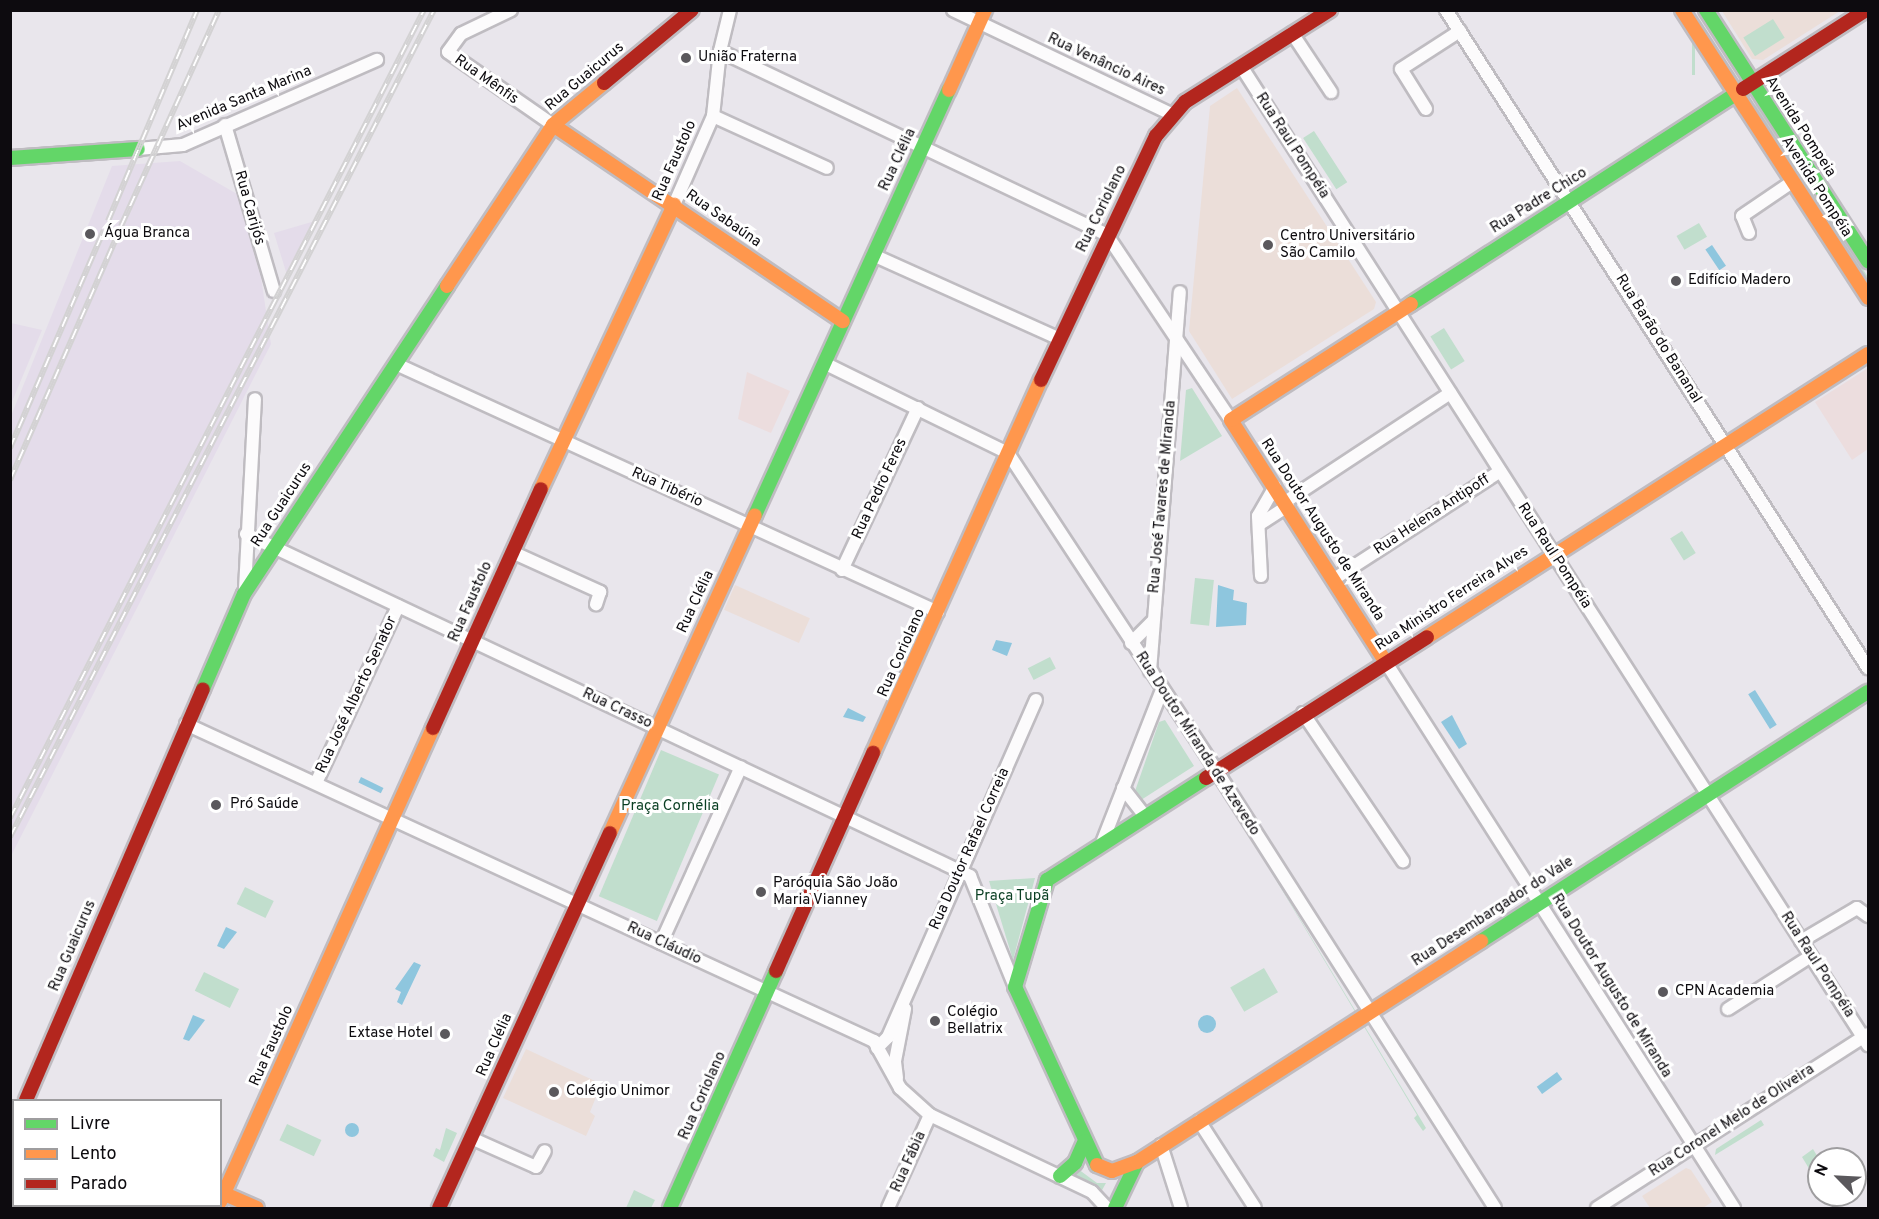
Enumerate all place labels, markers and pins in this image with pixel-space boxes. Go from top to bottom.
place label: União Fraterna [698,49,797,67]
marker: União Fraterna [679,51,693,65]
marker: Água Branca [81,225,99,243]
place label: Água Branca [104,225,190,243]
place label: Centro Universitário São Camilo [1280,227,1415,262]
marker: Centro Universitário São Camilo [1261,238,1275,252]
place label: Edifício Madero [1688,272,1791,290]
marker: Edifício Madero [1669,274,1683,288]
marker: Pró Saúde [207,796,225,814]
place label: Pró Saúde [230,796,299,814]
place label: Paróquia São João Maria Vianney [773,874,898,909]
marker: Paróquia São João Maria Vianney [754,885,768,899]
place label: CPN Academia [1675,983,1775,1001]
marker: CPN Academia [1656,985,1670,999]
place label: Colégio Bellatrix [947,1003,1003,1038]
marker: Colégio Bellatrix [928,1014,942,1028]
place label: Extase Hotel [348,1025,433,1043]
marker: Extase Hotel [438,1027,452,1041]
place label: Colégio Unimor [566,1083,670,1101]
marker: Colégio Unimor [547,1085,561,1099]

